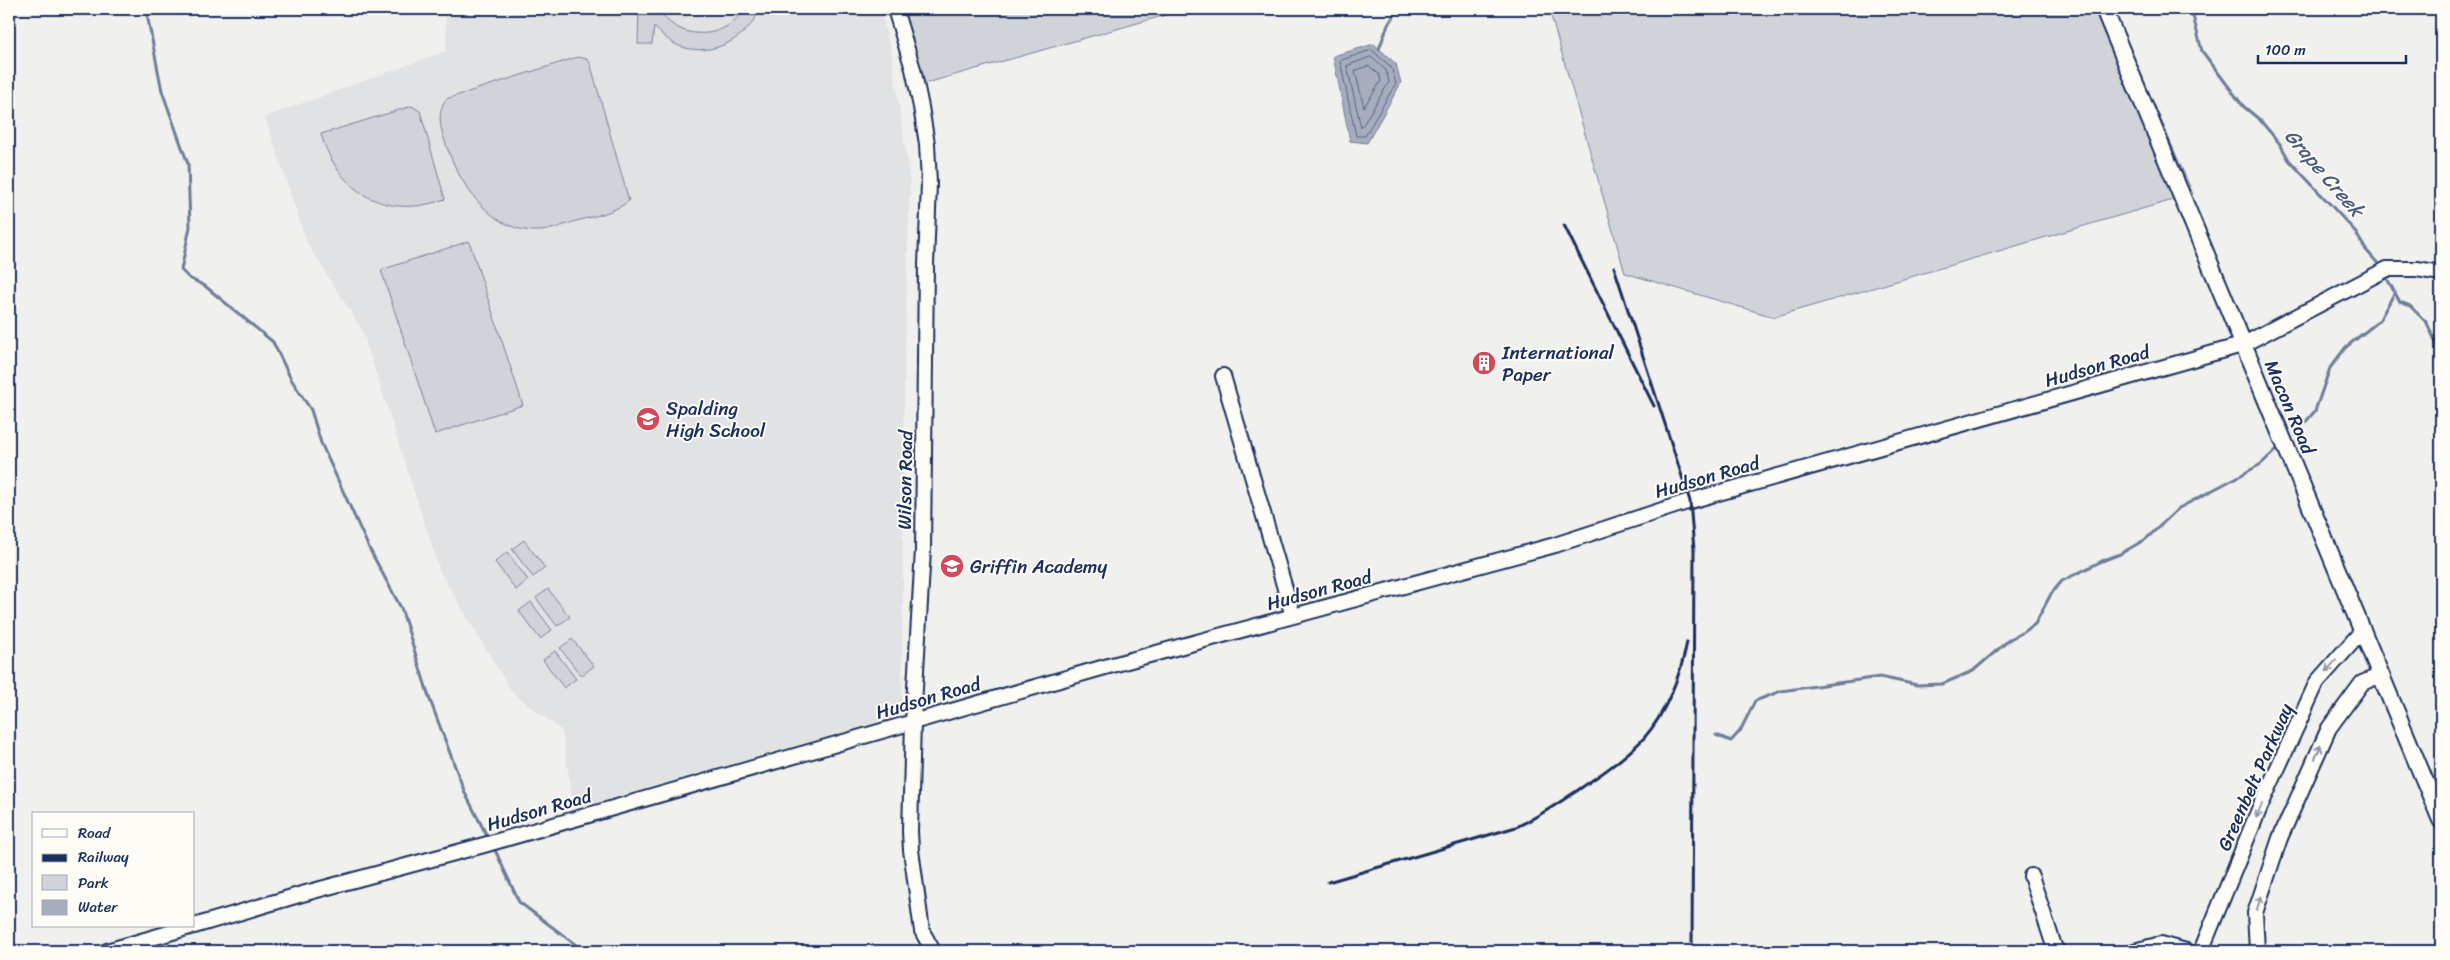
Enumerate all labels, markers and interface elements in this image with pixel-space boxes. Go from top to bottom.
scale bar [2258,32,2405,64]
text: 100 m [2265,37,2306,63]
water label: Grape Creek [2275,121,2374,227]
street label: Hudson Road [2041,335,2155,397]
place label: International Paper [1501,336,1614,391]
building icon: International Paper [1471,350,1497,376]
street label: Macon Road [2255,355,2325,461]
place label: Spalding High School [666,392,766,447]
school or university icon: Spalding High School [635,406,661,432]
street label: Wilson Road [888,428,922,530]
street label: Hudson Road [1651,446,1765,508]
place label: Griffin Academy [970,550,1107,583]
school or university icon: Griffin Academy [939,553,965,579]
street label: Hudson Road [1263,560,1377,620]
one-way arrow [2325,660,2337,673]
street label: Hudson Road [872,667,986,729]
street label: Greenbelt Parkway [2208,698,2302,856]
one-way arrow [2314,745,2324,760]
street label: Hudson Road [483,779,597,841]
one-way arrow [2253,803,2263,818]
legend [32,812,195,928]
text: Road [78,820,111,846]
text: Railway [78,844,129,870]
text: Park [78,870,109,896]
text: Water [78,894,118,920]
one-way arrow [2254,895,2264,911]

